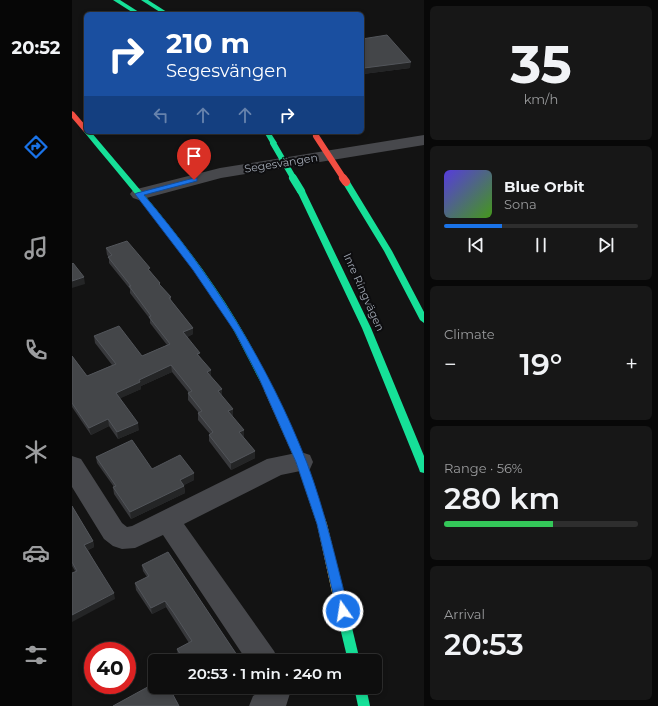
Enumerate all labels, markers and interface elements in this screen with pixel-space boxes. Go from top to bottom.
text: 210 m [166,26,250,60]
icon: right [100,28,152,80]
text: 35 [510,33,572,96]
text: 20:52 [12,37,60,59]
text: Segesvängen [166,60,287,82]
text: km/h [524,91,558,107]
icon: left [150,104,172,126]
icon: ahead [192,104,214,126]
icon: ahead [234,104,256,126]
icon: right [276,104,298,126]
icon: directions [22,133,50,161]
pin [177,139,211,180]
icon: arrive [183,145,205,167]
street label: Segesvängen [243,150,319,176]
text: Blue Orbit [504,177,584,196]
text: Sona [504,196,537,212]
icon: music [22,234,50,262]
icon: previous [465,234,487,256]
icon: pause [530,234,552,256]
icon: next [595,234,617,256]
street label: Inre Ringvägen [340,251,388,333]
text: Climate [444,326,495,342]
icon: phone [22,336,50,364]
text: 19° [520,346,562,383]
text: − [444,351,457,378]
text: + [625,351,638,378]
icon: climate [22,438,50,466]
text: Range · 56% [444,460,522,476]
text: 280 km [444,480,560,517]
icon: car [22,539,50,567]
position arrow [322,590,364,632]
text: Arrival [444,606,485,622]
text: 20:53 [444,626,524,663]
icon: filters [22,641,50,669]
speed limit sign: 40 [84,642,136,694]
text: 20:53 · 1 min · 240 m [188,664,342,683]

